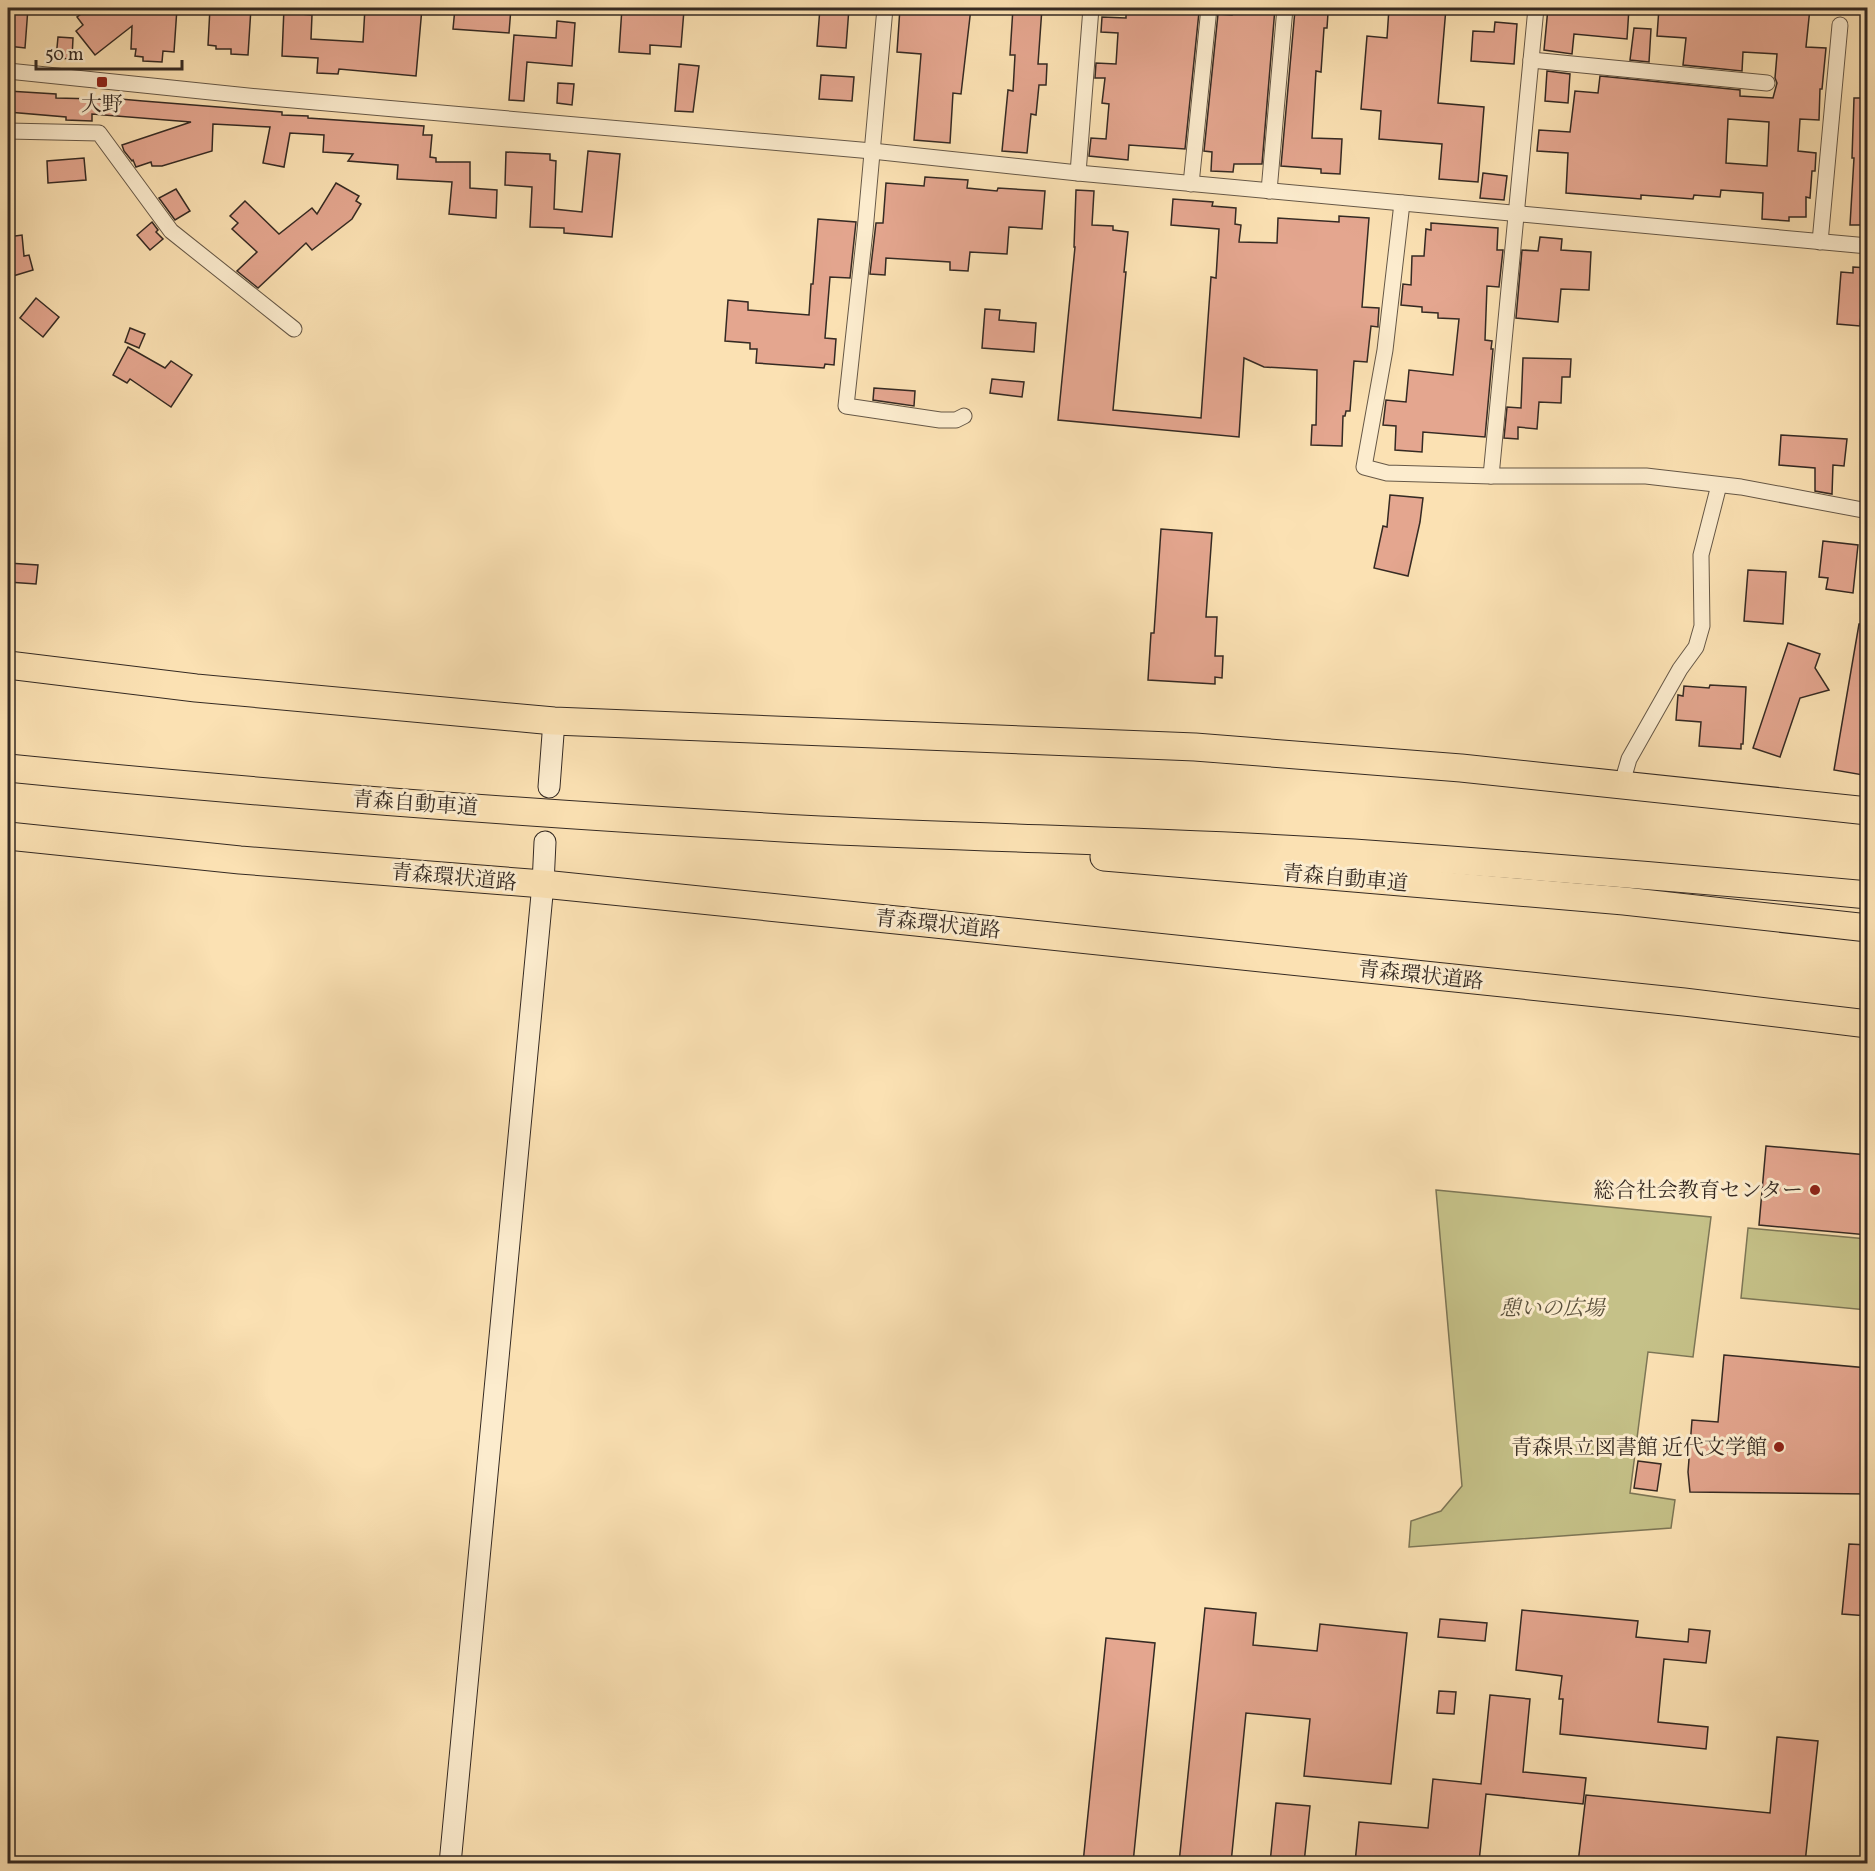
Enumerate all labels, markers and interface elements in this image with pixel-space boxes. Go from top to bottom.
scale bar [36,33,182,71]
text: 50 m [45,43,84,68]
marker: 大野 [95,75,109,89]
place label: 大野 [81,91,123,120]
street label: 青森自動車道 [351,786,479,823]
street label: 青森環状道路 [390,859,518,898]
street label: 青森自動車道 [1281,860,1409,899]
street label: 青森環状道路 [874,904,1002,946]
street label: 青森環状道路 [1357,955,1485,997]
place label: 総合社会教育センター [1594,1177,1803,1206]
marker: 総合社会教育センター [1808,1183,1822,1197]
park label: 憩いの広場 [1500,1295,1606,1324]
place label: 青森県立図書館 近代文学館 [1511,1434,1767,1463]
marker: 青森県立図書館 近代文学館 [1772,1440,1786,1454]

